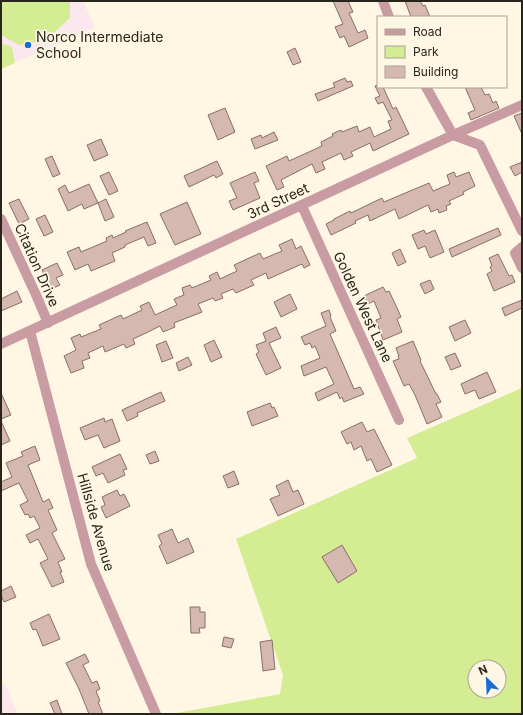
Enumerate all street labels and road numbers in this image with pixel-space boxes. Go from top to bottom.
street label: 3rd Street [244,179,312,222]
street label: Citation Drive [11,220,63,309]
street label: Golden West Lane [330,249,397,365]
street label: Hillside Avenue [74,471,119,573]

